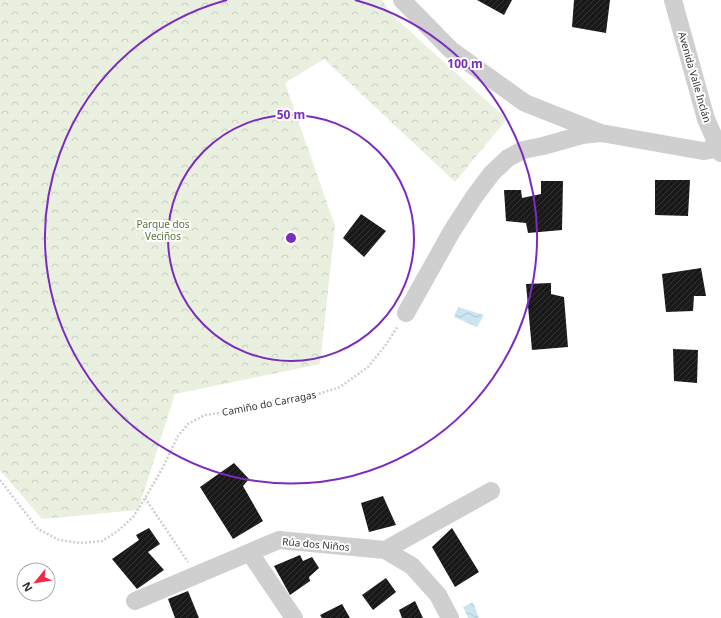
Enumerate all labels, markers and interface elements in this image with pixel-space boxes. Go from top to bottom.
street label: Avenida Valle Inclán [675,30,715,124]
text: 100 m [447,55,483,72]
text: 50 m [277,106,305,123]
park label: Parque dos Veciños [136,217,190,243]
centre of rings [284,231,298,245]
street label: Camiño do Carragas [221,387,317,419]
street label: Rúa dos Niños [282,534,350,554]
north arrow [16,562,56,602]
text: N [18,580,36,595]

